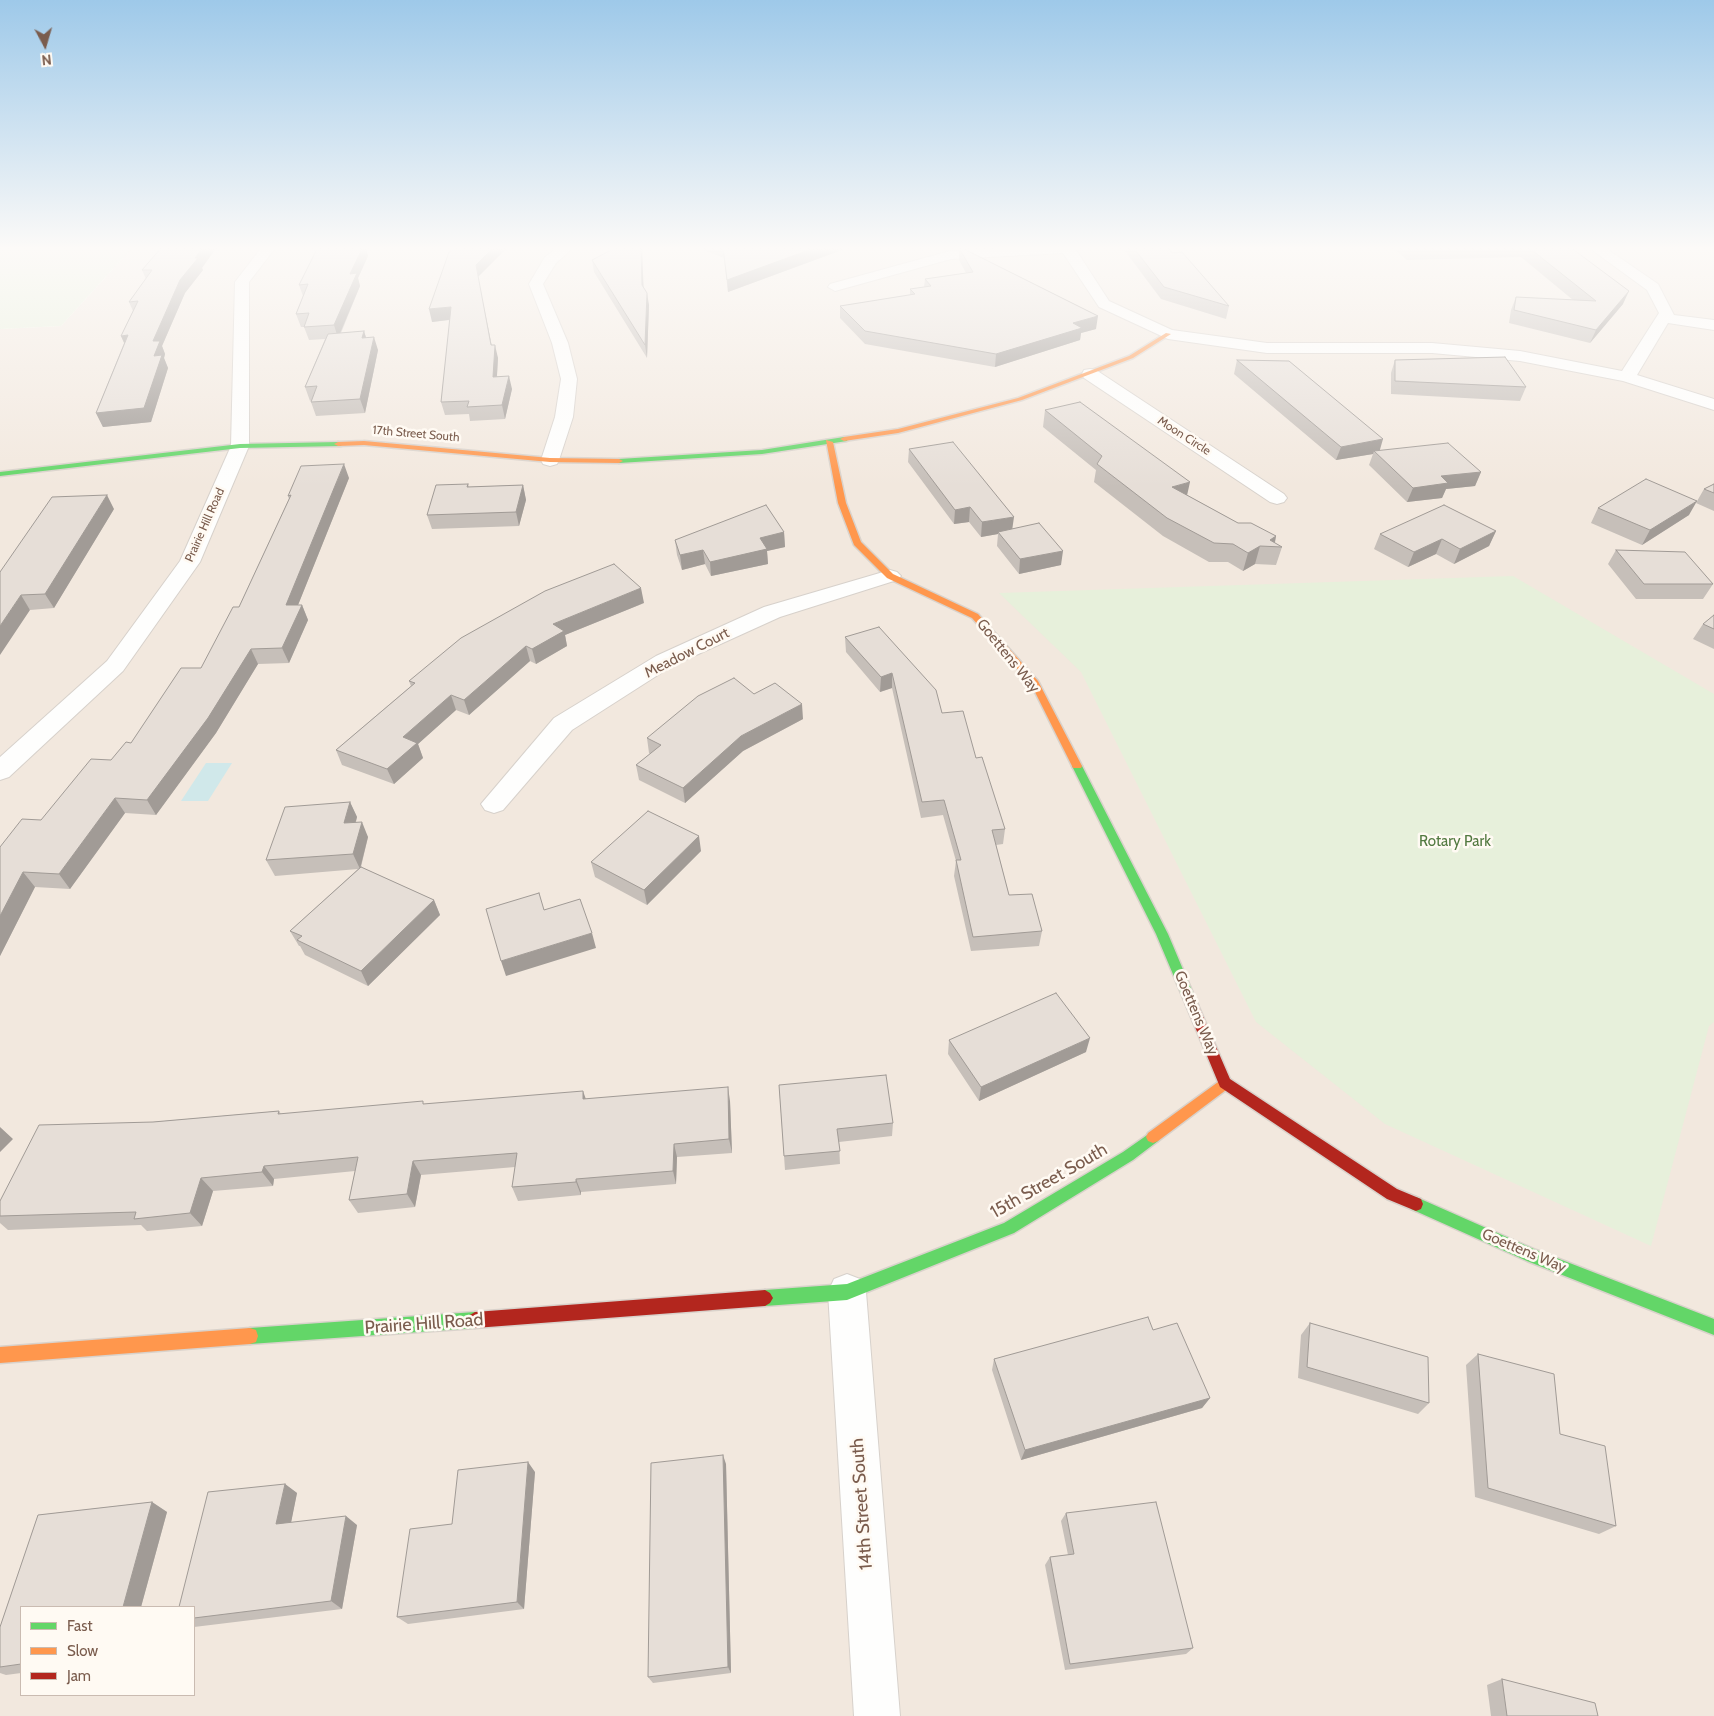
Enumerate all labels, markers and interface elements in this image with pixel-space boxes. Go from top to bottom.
north arrow [20,20,70,70]
text: N [41,50,52,69]
street label: Moon Circle [1155,413,1213,459]
street label: 17th Street South [372,423,460,445]
street label: Prairie Hill Road [182,486,228,564]
street label: Goettens Way [973,615,1043,697]
street label: Meadow Court [642,624,732,682]
park label: Rotary Park [1419,833,1491,851]
street label: Goettens Way [1170,968,1222,1058]
street label: 15th Street South [987,1139,1111,1223]
street label: Goettens Way [1479,1225,1569,1277]
street label: Prairie Hill Road [364,1309,484,1339]
street label: 14th Street South [847,1437,877,1571]
legend [20,1606,195,1696]
text: Fast [67,1617,92,1635]
text: Slow [67,1642,98,1660]
text: Jam [67,1667,91,1685]

